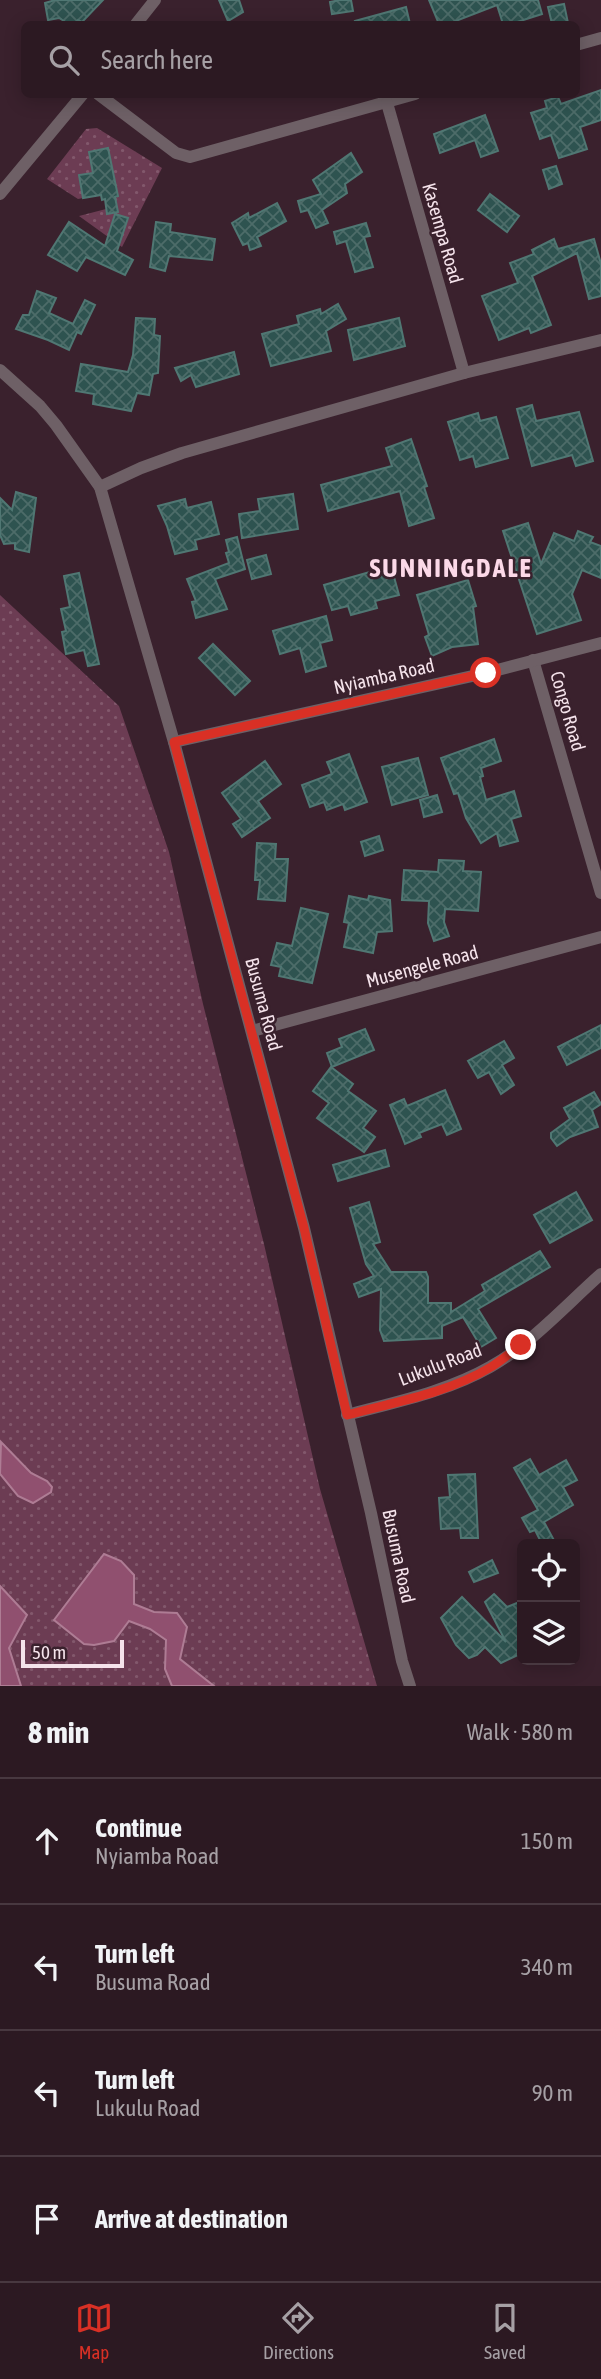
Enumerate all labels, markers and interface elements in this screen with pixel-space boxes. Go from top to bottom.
search box [21,21,580,98]
icon: search [45,41,83,79]
text: Search here [101,45,213,75]
street label: Kasempa Road [418,180,468,286]
district label: SUNNINGDALE [369,553,533,583]
street label: Nyiamba Road [332,654,436,698]
route start [470,657,501,688]
street label: Congo Road [546,668,590,754]
street label: Musengele Road [364,940,480,992]
street label: Busuma Road [241,955,287,1053]
route end [505,1329,536,1360]
street label: Lukulu Road [395,1338,485,1390]
street label: Busuma Road [378,1507,420,1605]
map controls [517,1539,580,1665]
button: locate [517,1539,580,1602]
button: layers [517,1602,580,1665]
scale bar [21,1637,124,1669]
text: 50 m [32,1641,66,1663]
text: 8 min [28,1715,89,1749]
text: Walk · 580 m [467,1719,573,1745]
text: Continue [95,1813,182,1843]
icon: ahead [28,1822,66,1860]
text: 150 m [521,1828,573,1854]
text: Nyiamba Road [95,1843,219,1869]
text: Turn left [95,1939,175,1969]
icon: left [28,1948,66,1986]
text: 340 m [521,1954,573,1980]
text: Busuma Road [95,1969,211,1995]
text: Turn left [95,2065,175,2095]
icon: left [28,2074,66,2112]
text: 90 m [532,2080,573,2106]
text: Lukulu Road [95,2095,201,2121]
icon: arrive [28,2200,66,2238]
text: Arrive at destination [95,2204,288,2234]
tab: Map [75,2299,113,2363]
tab: Directions [263,2299,334,2363]
tab: Saved [484,2299,526,2363]

